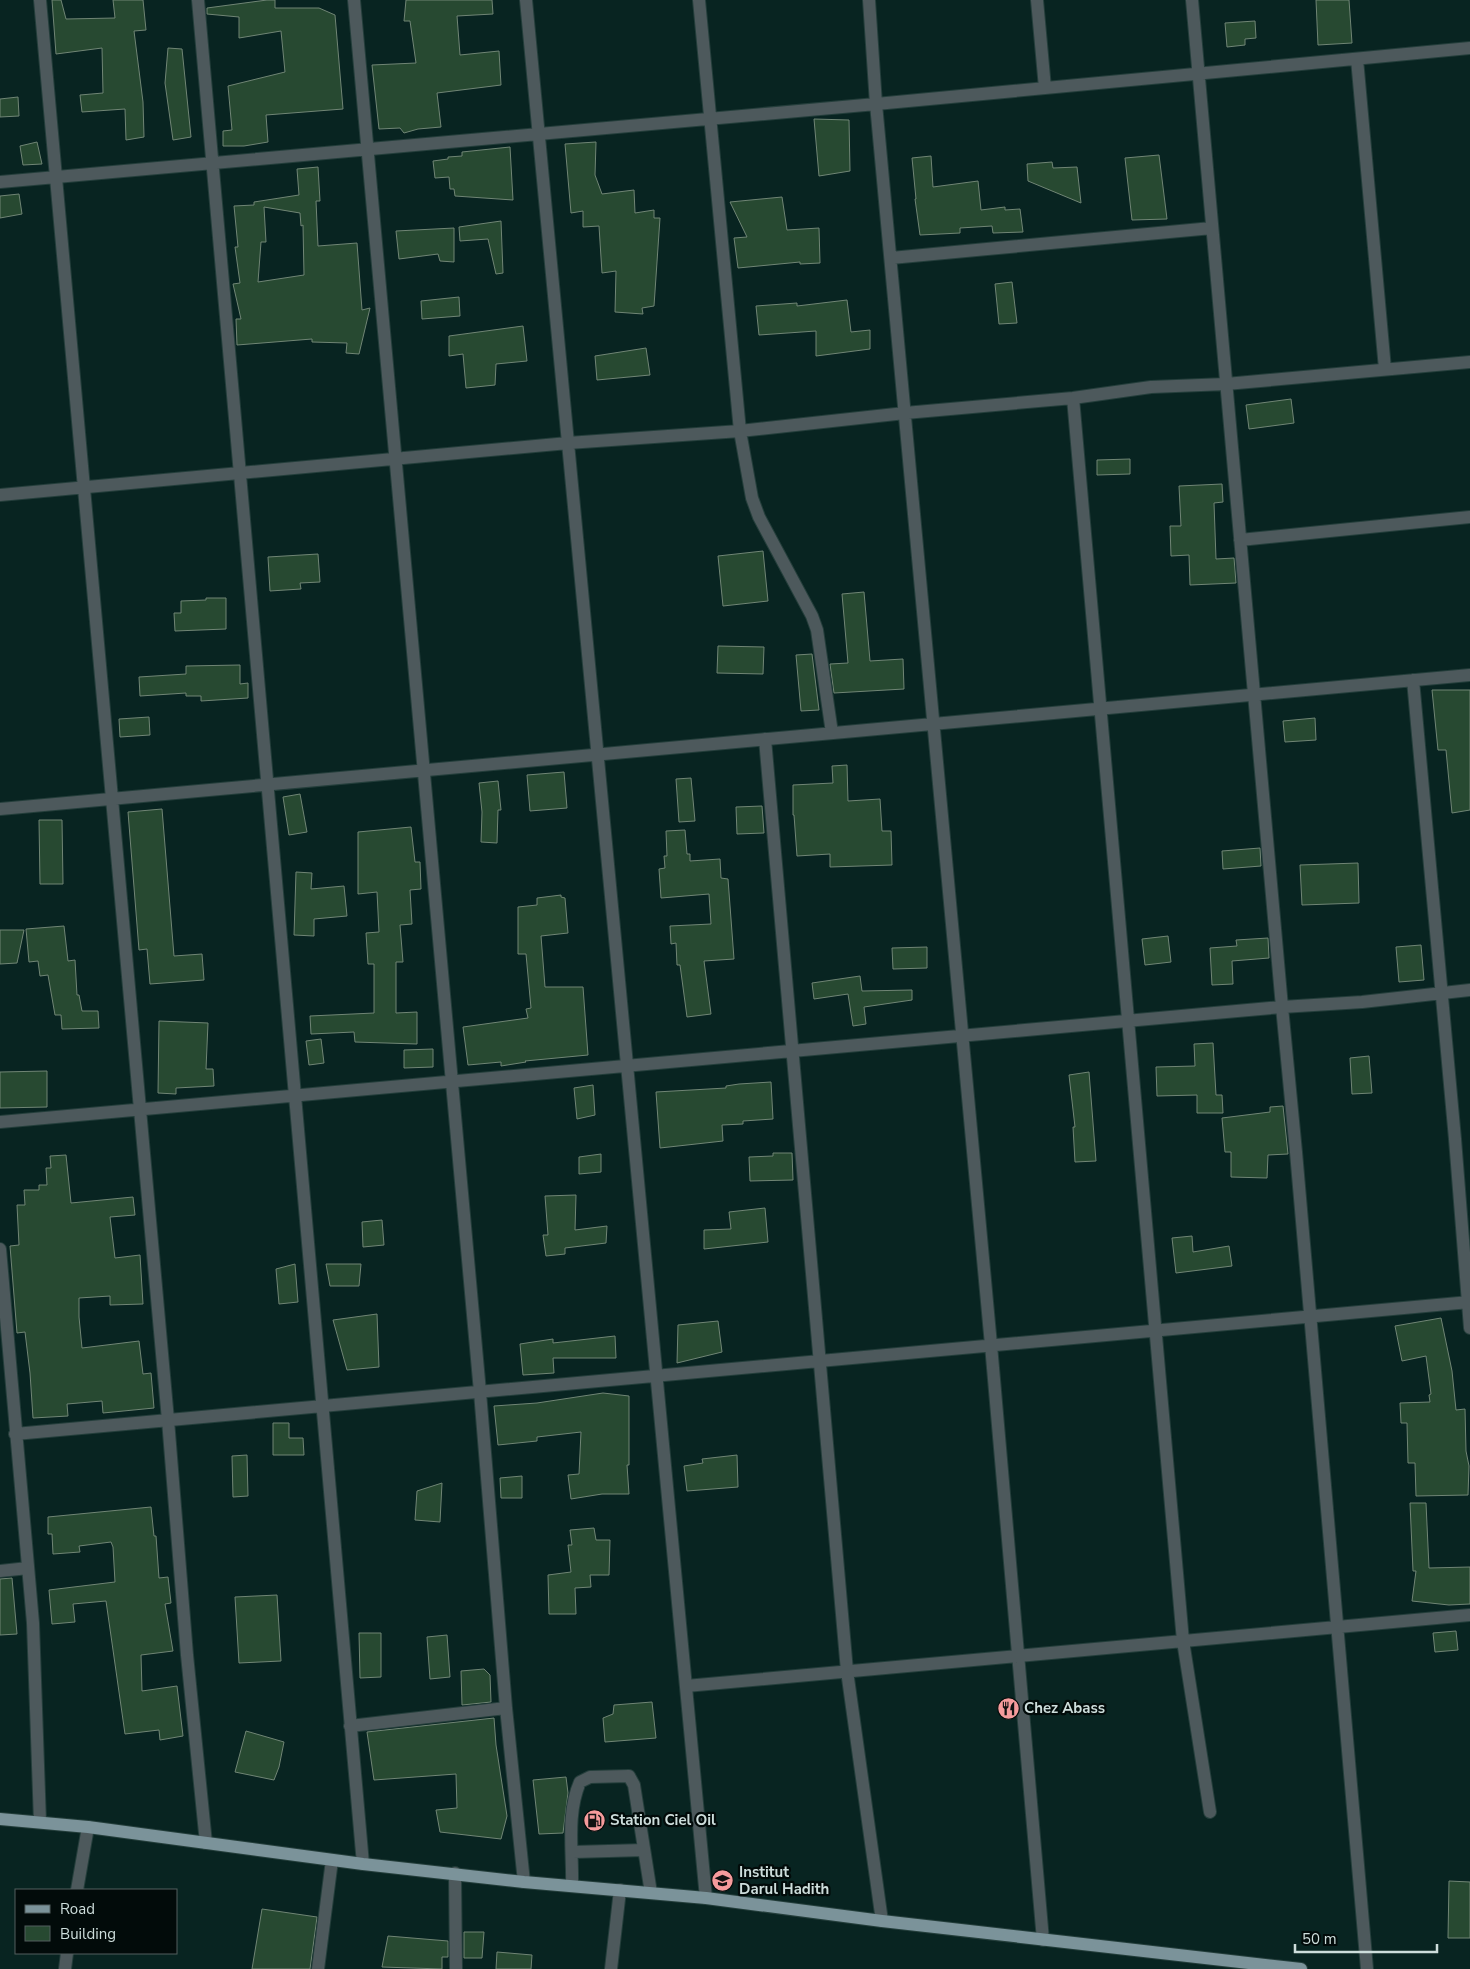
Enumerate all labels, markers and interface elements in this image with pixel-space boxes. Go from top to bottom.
restaurant icon: Chez Abass [996,1696,1020,1720]
place label: Chez Abass [1024,1698,1105,1718]
fuel station icon: Station Ciel Oil [582,1808,606,1832]
place label: Station Ciel Oil [610,1810,716,1830]
place label: Institut Darul Hadith [739,1862,829,1899]
school or university icon: Institut Darul Hadith [711,1869,735,1893]
legend [15,1889,178,1954]
text: Road [60,1899,95,1919]
scale bar [1295,1922,1438,1954]
text: Building [60,1924,116,1944]
text: 50 m [1302,1929,1337,1949]

